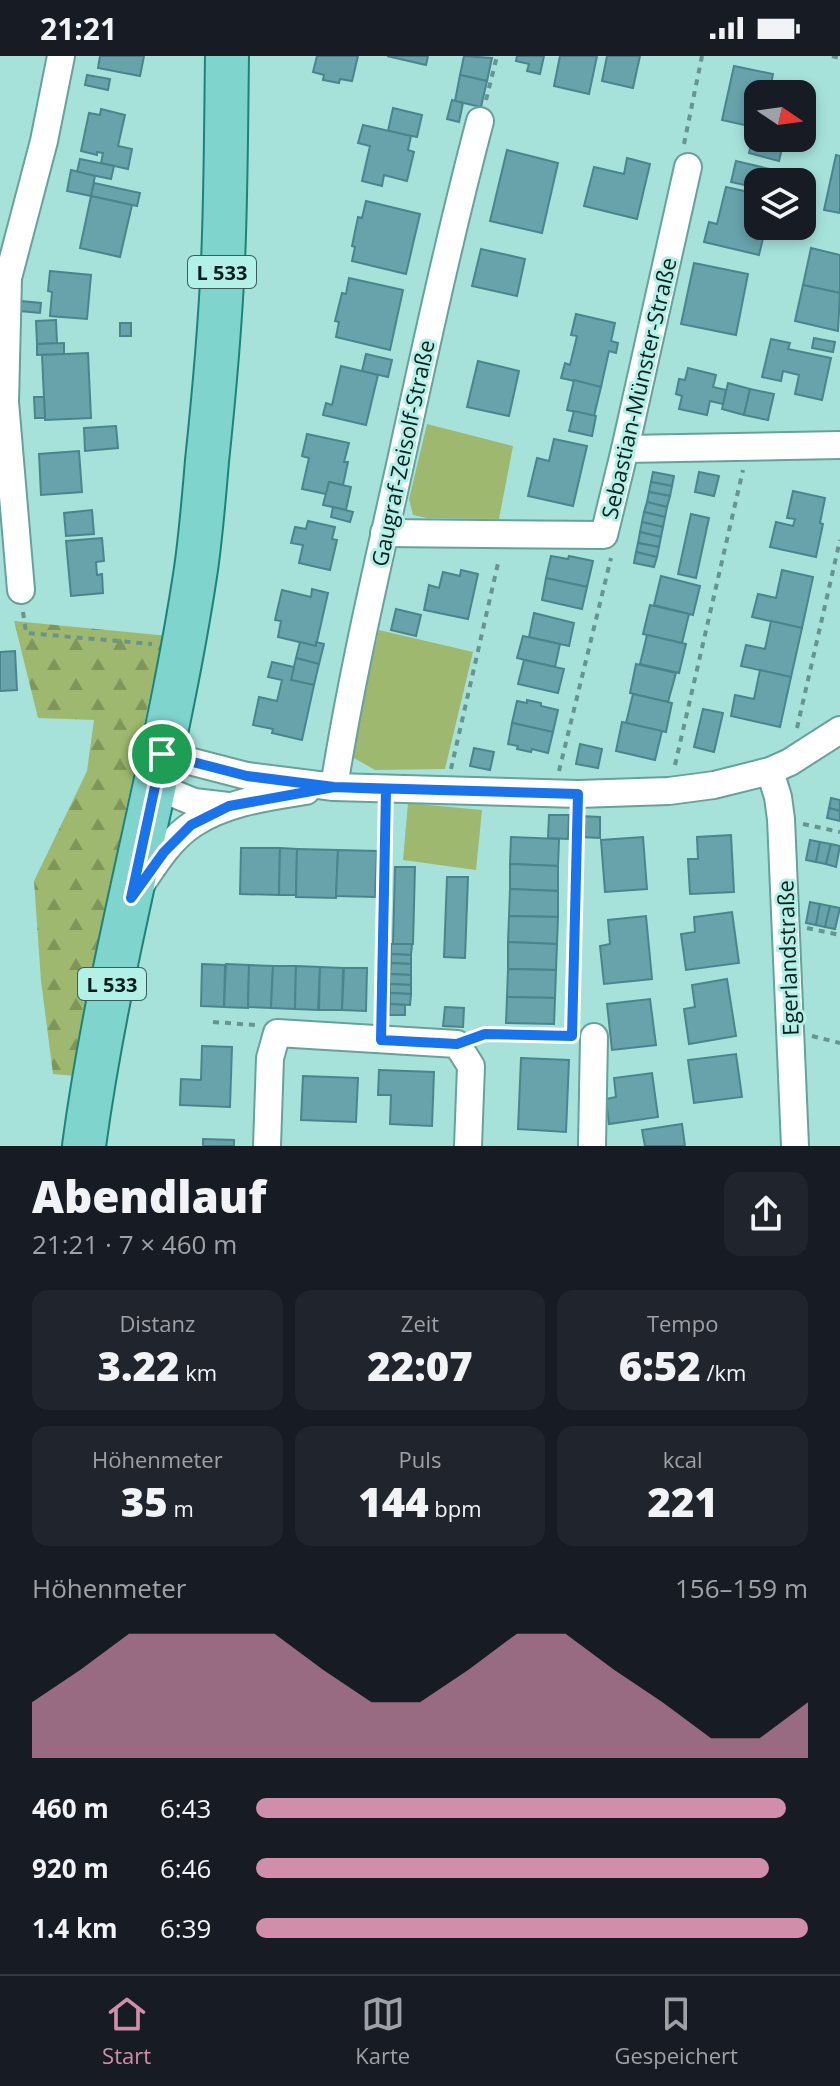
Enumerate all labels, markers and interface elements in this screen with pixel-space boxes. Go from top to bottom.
text: 21:21 [40,8,117,49]
north arrow [744,80,816,152]
map controls [744,80,816,240]
button: layers [744,168,816,240]
street label: Sebastian-Münster-Straße [593,254,683,522]
road number: L 533 [188,256,256,288]
street label: Gaugraf-Zeisolf-Straße [363,337,441,569]
pin [128,720,196,788]
icon: arrive [140,732,184,776]
street label: Egerlandstraße [769,880,805,1036]
road number: L 533 [78,968,146,1000]
text: Abendlauf [32,1166,267,1226]
button: share [724,1172,808,1256]
text: 21:21 · 7 × 460 m [32,1226,237,1262]
text: Distanz [119,1308,195,1338]
text: Zeit [401,1308,439,1338]
text: Tempo [647,1308,718,1338]
text: 3.22 [98,1338,179,1393]
text: 22:07 [367,1338,473,1393]
text: 6:52 [619,1338,701,1393]
text: km [179,1357,217,1387]
text: /km [701,1357,746,1387]
text: Höhenmeter [92,1444,223,1474]
text: Puls [399,1444,441,1474]
text: kcal [663,1444,703,1474]
text: 35 [121,1474,168,1529]
text: 144 [358,1474,429,1529]
text: 221 [648,1474,718,1529]
text: m [168,1493,194,1523]
text: bpm [429,1493,482,1523]
text: Höhenmeter [32,1570,186,1606]
text: 156–159 m [675,1570,808,1606]
text: 460 m [32,1790,109,1826]
text: 6:43 [160,1790,211,1826]
text: 920 m [32,1850,109,1886]
text: 6:46 [160,1850,211,1886]
text: 1.4 km [32,1910,118,1946]
text: 6:39 [160,1910,211,1946]
tab: Start [102,1992,151,2070]
tab: Karte [355,1992,410,2070]
tab: Gespeichert [614,1992,738,2070]

